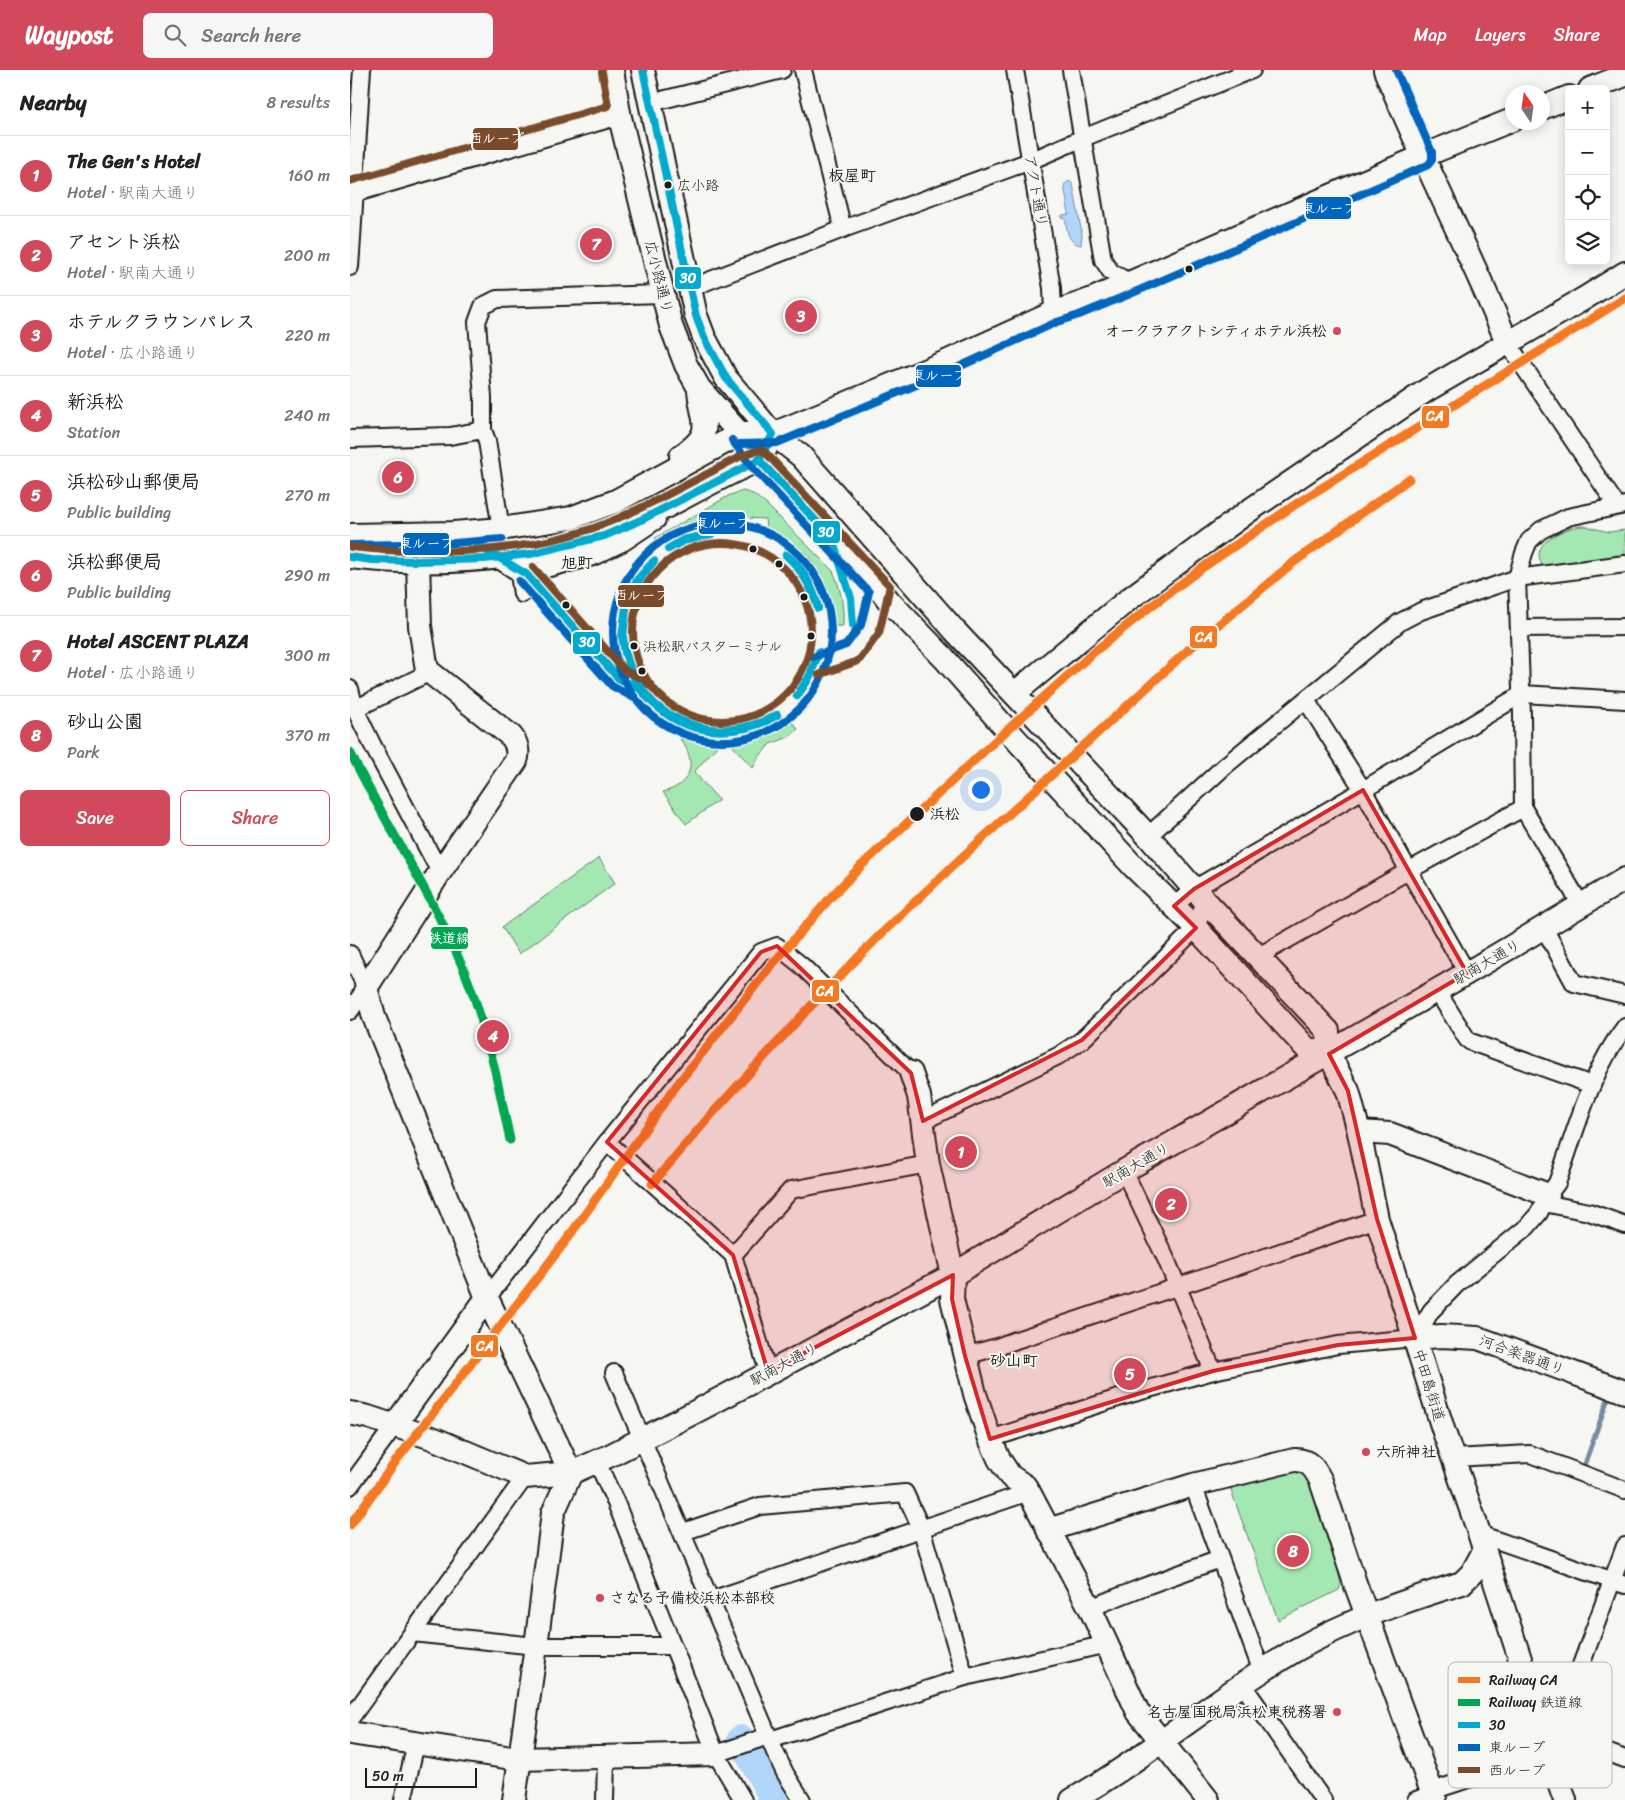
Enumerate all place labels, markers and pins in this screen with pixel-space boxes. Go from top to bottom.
place label: 広小路 [677,173,719,198]
marker: 広小路 [663,180,673,190]
pin: 7 [580,225,612,263]
unlabelled marker [1184,264,1194,274]
pin: 3 [785,297,817,335]
place label: オークラアクトシティホテル浜松 [1105,318,1327,344]
marker: オークラアクトシティホテル浜松 [1331,325,1343,337]
pin: 6 [382,458,414,496]
unlabelled marker [748,544,758,554]
unlabelled marker [774,559,784,569]
unlabelled marker [799,592,809,602]
unlabelled marker [561,600,571,610]
unlabelled marker [806,631,816,641]
place label: 浜松駅バスターミナル [643,634,782,659]
marker: 浜松駅バスターミナル [629,641,639,651]
unlabelled marker [637,666,647,676]
place label: 浜松 [930,801,960,827]
marker: 浜松 [908,805,926,823]
pin: 4 [477,1017,509,1055]
pin: 1 [945,1133,977,1171]
pin: 2 [1155,1185,1187,1223]
pin: 5 [1114,1355,1146,1393]
place label: 六所神社 [1376,1439,1436,1465]
marker: 六所神社 [1360,1446,1372,1458]
pin: 8 [1277,1532,1309,1570]
place label: さなる予備校浜松本部校 [610,1585,775,1611]
marker: さなる予備校浜松本部校 [594,1592,606,1604]
place label: 名古屋国税局浜松東税務署 [1147,1699,1327,1725]
marker: 名古屋国税局浜松東税務署 [1331,1706,1343,1718]

